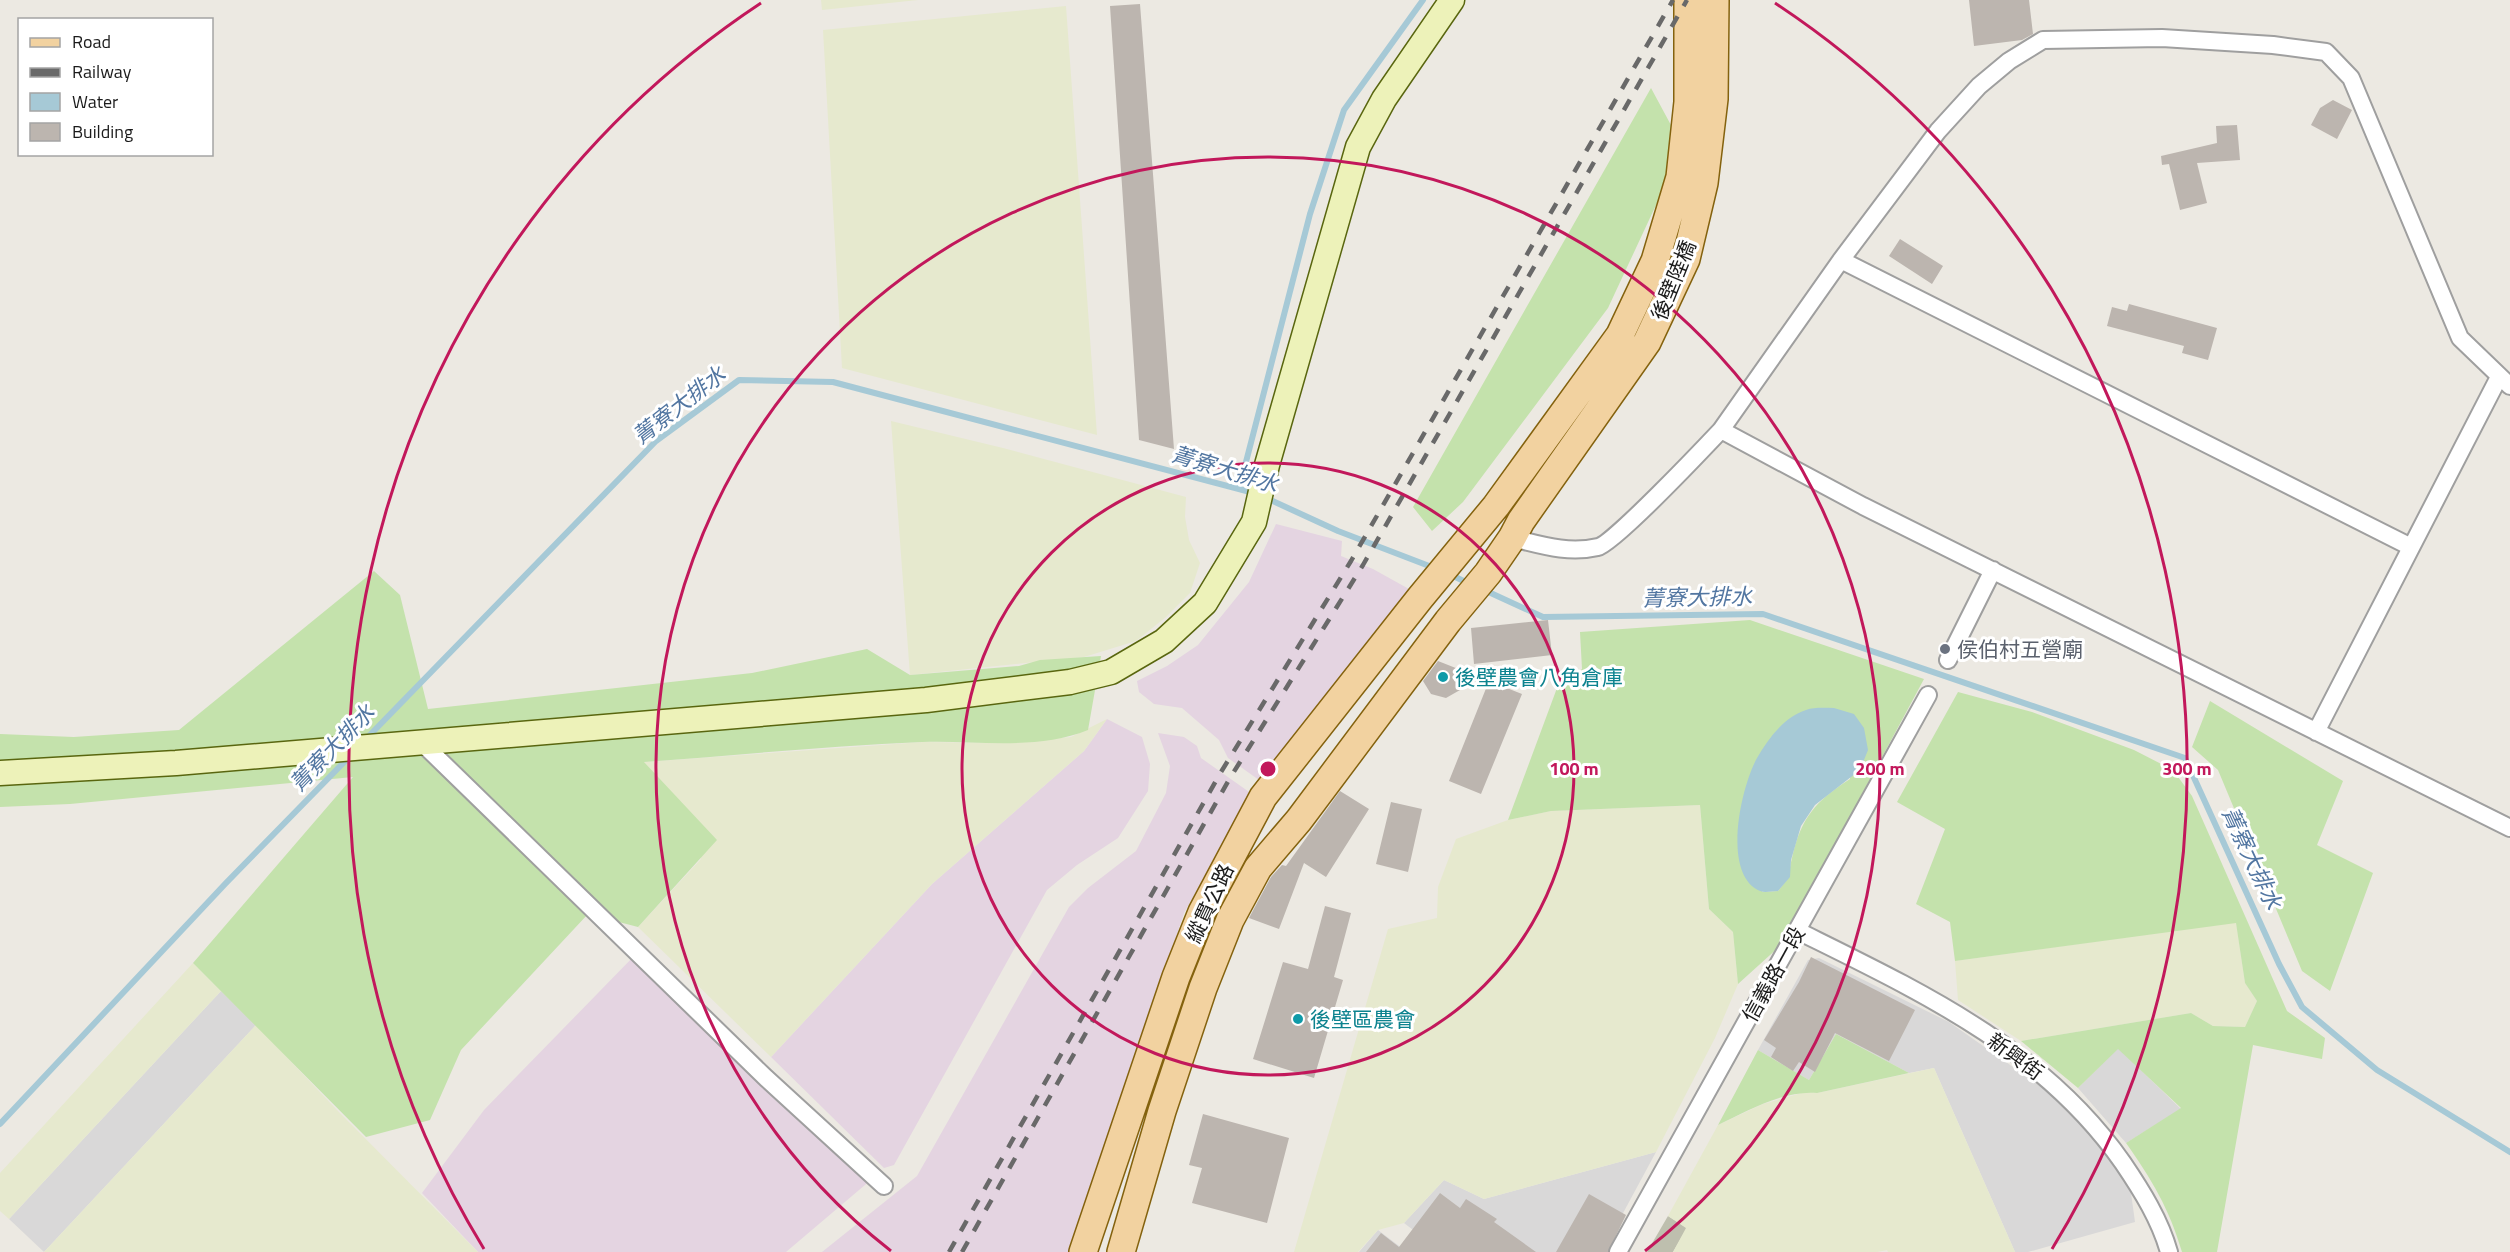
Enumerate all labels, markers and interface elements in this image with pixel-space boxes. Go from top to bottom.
legend [18,18,213,156]
text: Road [72,28,111,55]
text: Railway [72,58,132,85]
text: Water [72,88,118,115]
text: Building [72,118,133,145]
street label: 後壁陸橋 [1642,235,1704,325]
water label: 菁寮大排水 [625,357,734,452]
water label: 菁寮大排水 [1167,437,1284,502]
water label: 菁寮大排水 [1642,579,1753,615]
place label: 侯伯村五營廟 [1957,633,2083,665]
marker: 侯伯村五營廟 [1938,642,1952,656]
place label: 後壁農會八角倉庫 [1455,661,1623,693]
marker: 後壁農會八角倉庫 [1436,670,1450,684]
water label: 菁寮大排水 [282,696,383,799]
text: 100 m [1549,755,1599,782]
text: 200 m [1855,755,1905,782]
text: 300 m [2162,755,2212,782]
centre of rings [1258,759,1278,779]
water label: 菁寮大排水 [2213,801,2291,916]
street label: 縱貫公路 [1177,858,1241,948]
street label: 信義路一段 [1734,920,1812,1028]
place label: 後壁區農會 [1310,1003,1415,1035]
marker: 後壁區農會 [1291,1012,1305,1026]
street label: 新興街 [1981,1025,2051,1087]

